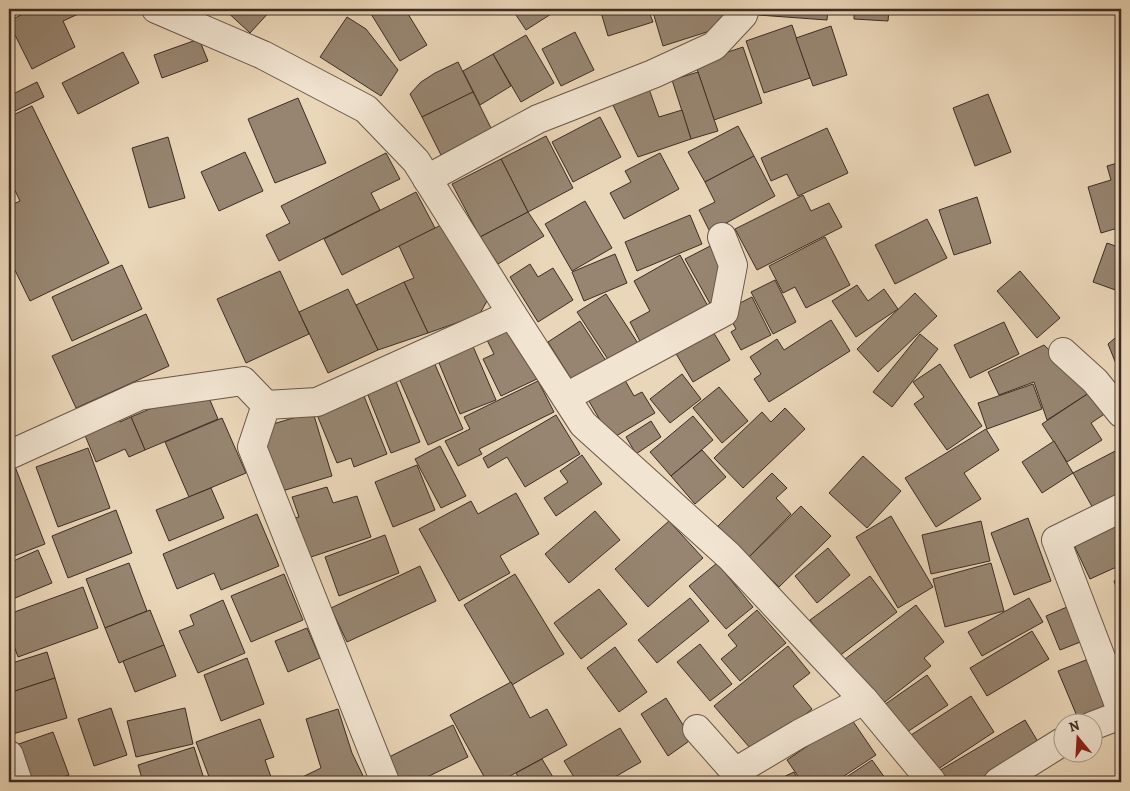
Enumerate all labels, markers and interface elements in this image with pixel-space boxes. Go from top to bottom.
north arrow [1052,714,1102,764]
text: N [1066,716,1082,737]

